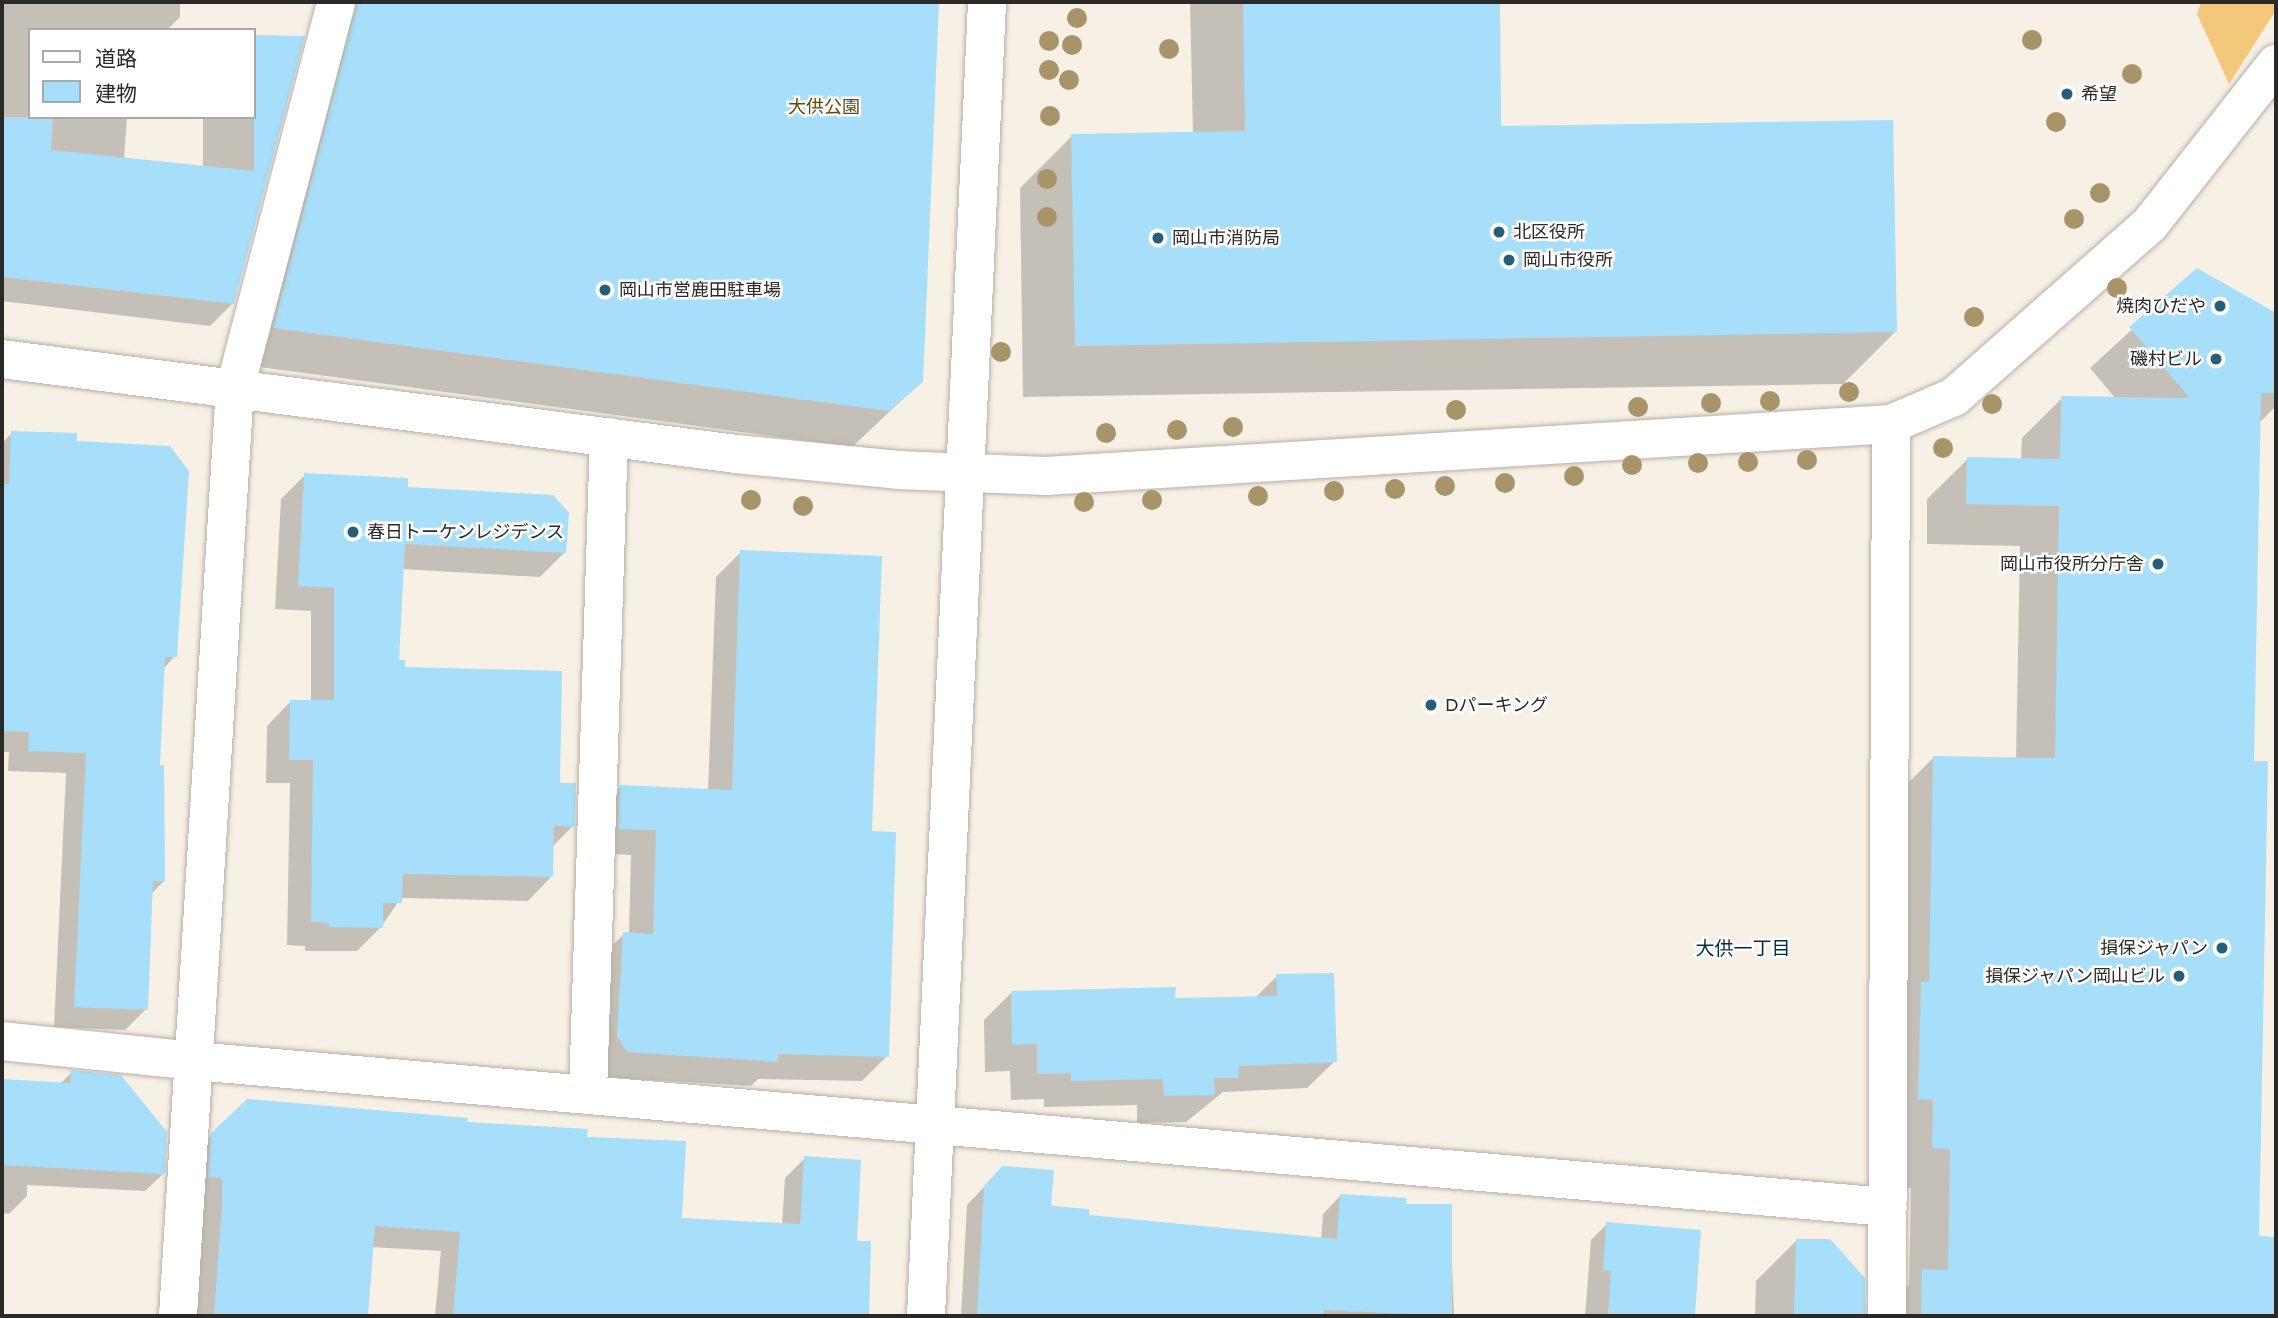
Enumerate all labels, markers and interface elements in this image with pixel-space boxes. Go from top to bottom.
legend [28,28,256,119]
text: 道路 [95,47,137,72]
text: 建物 [95,82,137,107]
place label: 希望 [2081,83,2117,105]
marker: 希望 [2059,86,2075,102]
park label: 大供公園 [788,96,860,118]
place label: 北区役所 [1513,221,1585,243]
marker: 北区役所 [1491,224,1507,240]
place label: 岡山市消防局 [1172,227,1280,249]
marker: 岡山市消防局 [1150,230,1166,246]
place label: 岡山市役所 [1523,249,1613,271]
marker: 岡山市役所 [1501,252,1517,268]
place label: 岡山市営鹿田駐車場 [619,279,781,301]
marker: 岡山市営鹿田駐車場 [597,282,613,298]
place label: 焼肉ひだや [2116,295,2206,317]
marker: 焼肉ひだや [2212,298,2228,314]
place label: 磯村ビル [2130,348,2202,370]
marker: 磯村ビル [2208,351,2224,367]
place label: 春日トーケンレジデンス [367,521,565,543]
marker: 春日トーケンレジデンス [345,524,361,540]
place label: 岡山市役所分庁舎 [2000,553,2144,575]
marker: 岡山市役所分庁舎 [2150,556,2166,572]
place label: Dパーキング [1445,694,1549,716]
marker: Dパーキング [1423,697,1439,713]
place label: 損保ジャパン [2100,937,2208,959]
district label: 大供一丁目 [1696,939,1790,961]
marker: 損保ジャパン [2214,940,2230,956]
place label: 損保ジャパン岡山ビル [1985,965,2165,987]
marker: 損保ジャパン岡山ビル [2171,968,2187,984]

